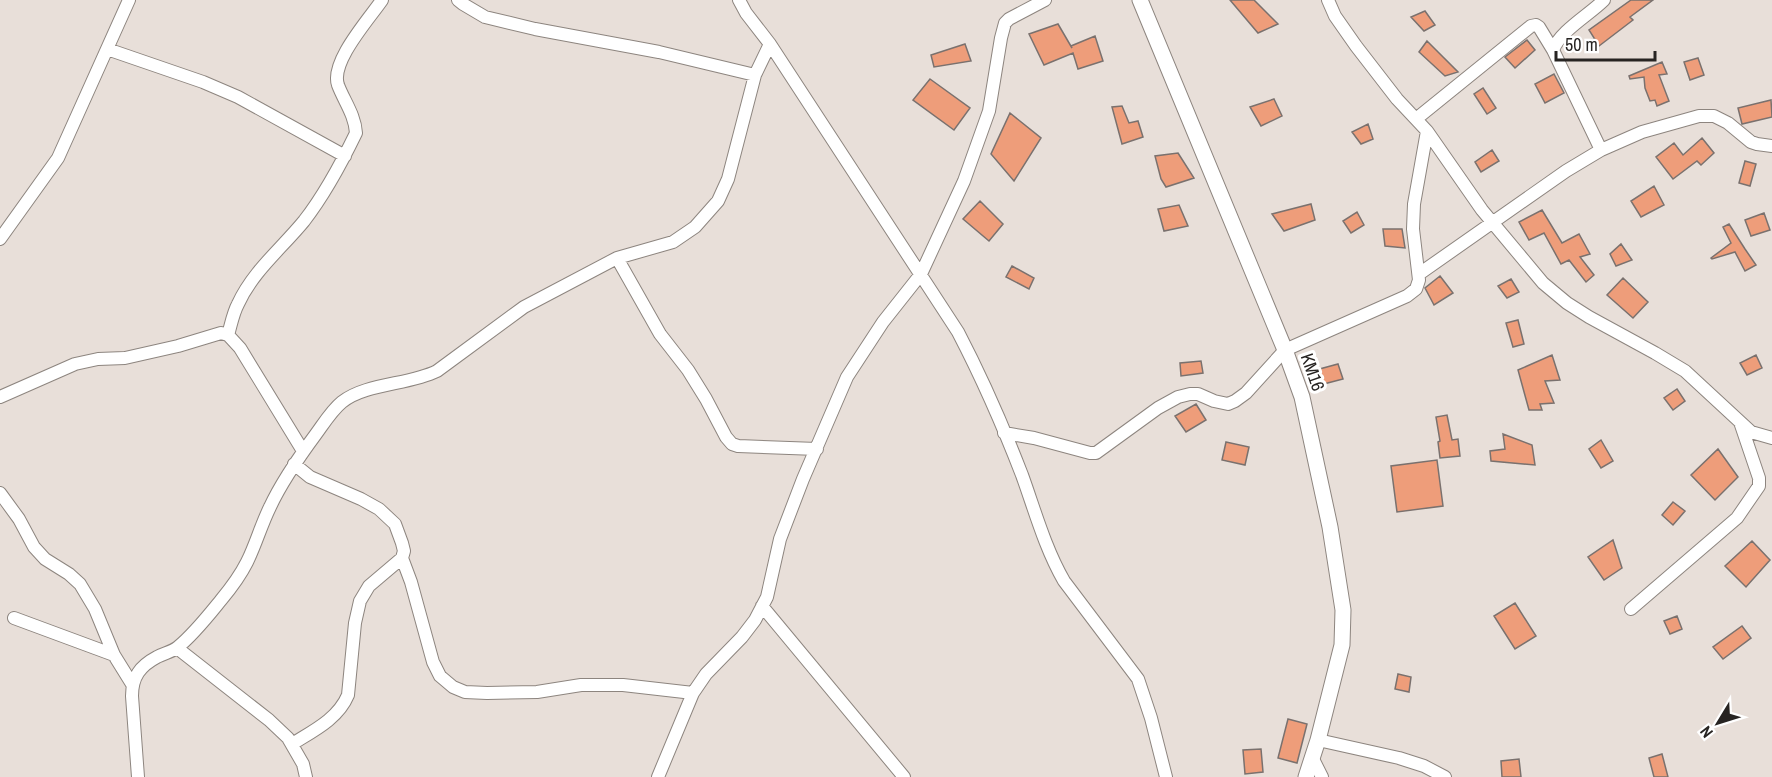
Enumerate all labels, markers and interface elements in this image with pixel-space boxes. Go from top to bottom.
scale bar [1556,24,1655,62]
text: 50 m [1565,32,1598,57]
street label: KM16 [1295,350,1331,394]
north arrow [1688,693,1748,753]
text: N [1695,722,1718,743]

